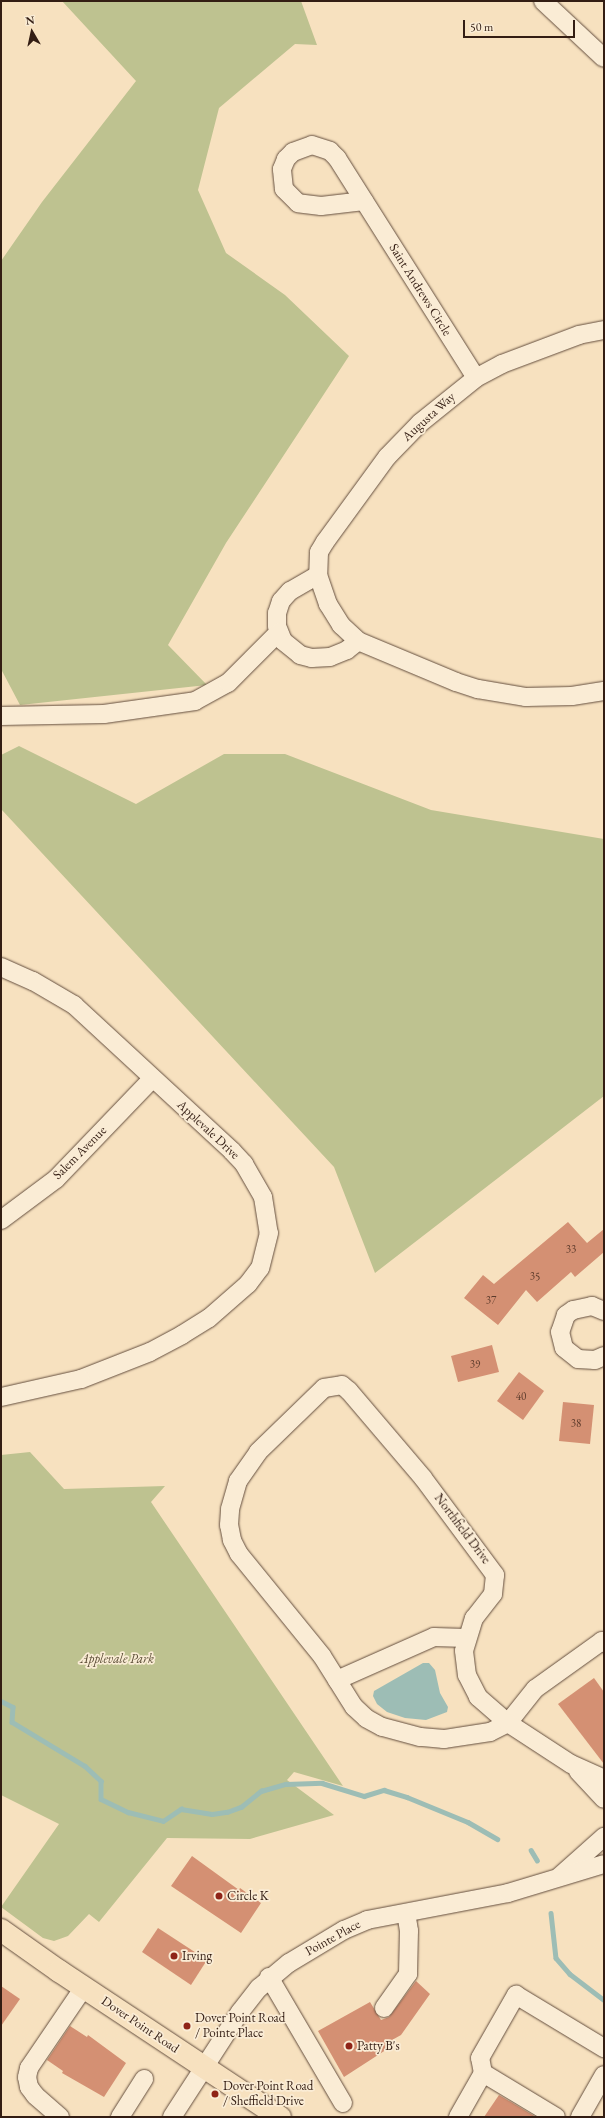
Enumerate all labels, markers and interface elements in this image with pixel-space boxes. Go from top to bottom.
north arrow [12,12,52,52]
scale bar [465,12,577,38]
text: N [25,13,36,28]
text: 50 m [470,19,493,35]
street label: Saint Andrews Circle [385,241,455,339]
street label: Augusta Way [399,389,459,445]
street label: Applevale Drive [174,1097,242,1163]
street label: Salem Avenue [50,1123,110,1183]
house number: 33 [566,1242,576,1256]
house number: 35 [530,1269,540,1283]
house number: 37 [486,1293,496,1307]
house number: 39 [470,1357,480,1371]
house number: 40 [516,1389,526,1403]
house number: 38 [571,1416,581,1430]
street label: Northfield Drive [431,1491,493,1567]
park label: Applevale Park [80,1651,154,1667]
place label: Circle K [227,1888,269,1904]
marker: Circle K [214,1891,224,1901]
street label: Pointe Place [303,1917,363,1959]
place label: Irving [182,1948,212,1964]
marker: Irving [169,1951,179,1961]
street label: Dover Point Road [98,1993,182,2057]
place label: Dover Point Road / Pointe Place [195,2011,285,2042]
marker: Dover Point Road / Pointe Place [182,2021,192,2031]
place label: Patty B's [357,2038,400,2054]
marker: Patty B's [344,2041,354,2051]
place label: Dover Point Road / Sheffield Drive [223,2079,313,2110]
marker: Dover Point Road / Sheffield Drive [210,2089,220,2099]

